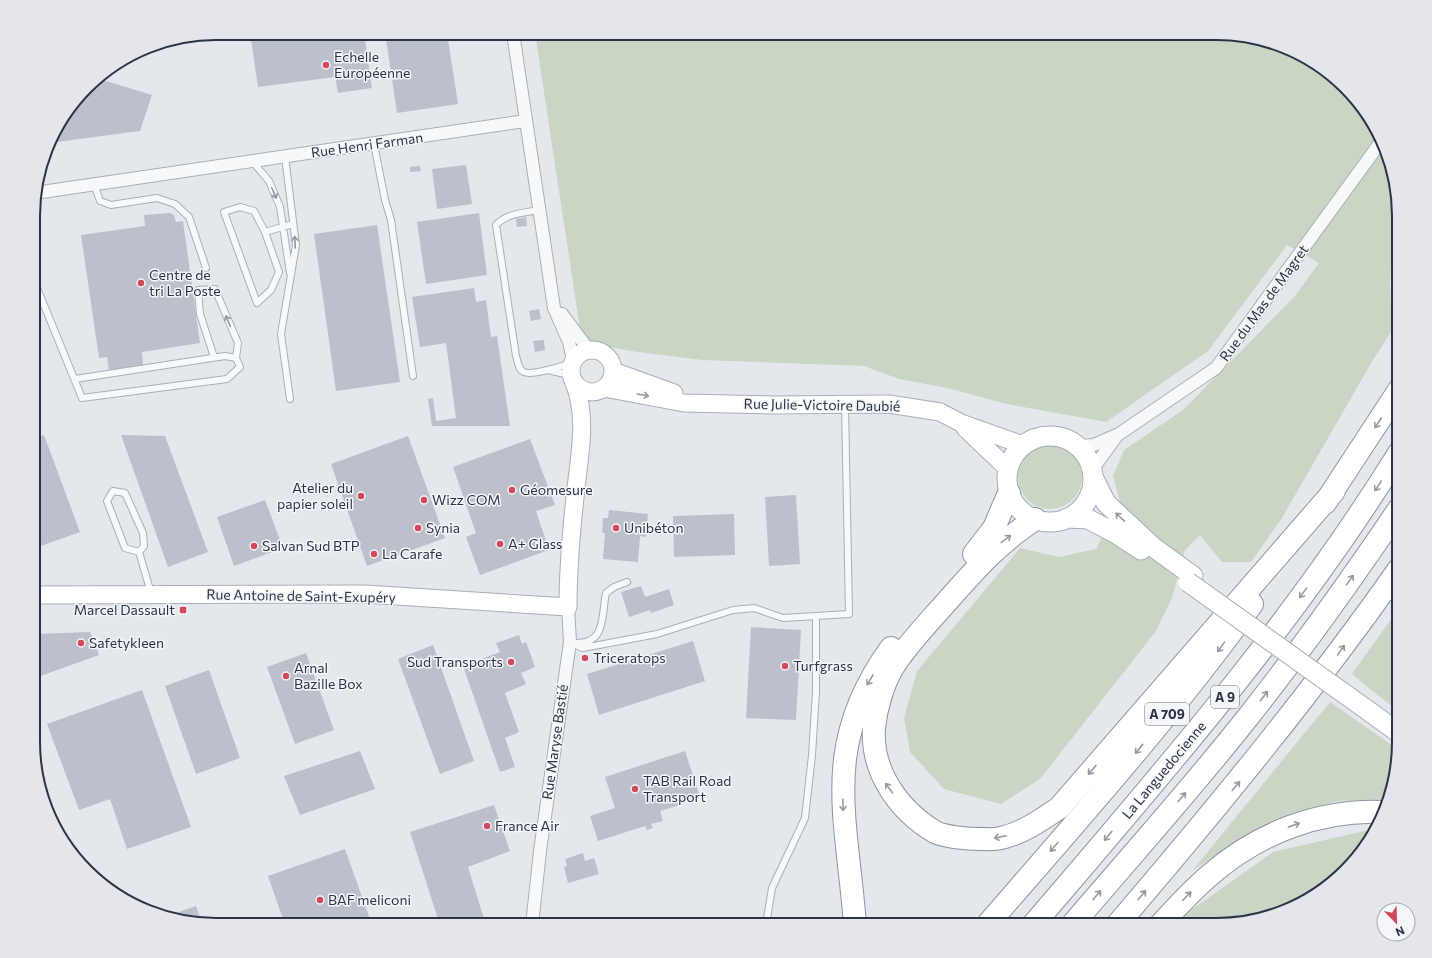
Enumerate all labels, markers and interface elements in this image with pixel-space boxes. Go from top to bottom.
place label: Echelle Européenne [334,48,410,81]
marker: Echelle Européenne [321,60,331,70]
street label: Rue Henri Farman [310,128,424,161]
one-way arrow [271,187,278,199]
one-way arrow [291,236,299,249]
street label: Rue du Mas de Magret [1216,241,1312,364]
place label: Centre de tri La Poste [149,266,221,299]
marker: Centre de tri La Poste [136,278,146,288]
one-way arrow [224,315,231,327]
one-way arrow [636,392,649,400]
street label: Rue Julie-Victoire Daubié [744,395,900,414]
one-way arrow [1374,417,1382,428]
place label: Atelier du papier soleil [277,479,353,512]
place label: Géomesure [520,481,593,498]
one-way arrow [1374,481,1382,492]
marker: Géomesure [507,485,517,495]
marker: Atelier du papier soleil [356,491,366,501]
place label: Wizz COM [432,491,501,508]
marker: Wizz COM [419,495,429,505]
one-way arrow [1115,512,1125,522]
place label: Synia [426,519,460,536]
place label: Unibéton [624,519,683,536]
marker: Synia [413,523,423,533]
marker: Unibéton [611,523,621,533]
place label: A+ Glass [508,535,562,552]
one-way arrow [1001,535,1012,544]
place label: Salvan Sud BTP [262,537,360,554]
marker: A+ Glass [495,539,505,549]
marker: Salvan Sud BTP [249,541,259,551]
place label: La Carafe [382,545,442,562]
marker: La Carafe [369,549,379,559]
one-way arrow [1346,575,1354,586]
street label: Rue Antoine de Saint-Exupéry [206,585,396,606]
one-way arrow [1299,587,1307,598]
place label: Marcel Dassault [74,601,175,618]
marker: Marcel Dassault [178,605,188,615]
place label: Safetykleen [89,634,164,651]
marker: Safetykleen [76,638,86,648]
one-way arrow [1216,642,1225,653]
one-way arrow [1337,644,1345,655]
place label: Triceratops [593,649,666,666]
place label: Sud Transports [407,653,503,670]
marker: Triceratops [580,653,590,663]
marker: Sud Transports [506,657,516,667]
place label: Turfgrass [793,657,853,674]
place label: Arnal Bazille Box [294,659,363,692]
marker: Turfgrass [780,661,790,671]
marker: Arnal Bazille Box [281,671,291,681]
one-way arrow [866,674,874,686]
street label: Rue Maryse Bastié [538,683,571,801]
road number: A 9 [1211,686,1239,708]
one-way arrow [1260,690,1268,701]
road number: A 709 [1145,703,1189,725]
street label: La Languedocienne [1118,717,1209,822]
one-way arrow [1135,743,1143,754]
one-way arrow [1087,765,1097,775]
place label: TAB Rail Road Transport [643,772,731,805]
one-way arrow [1231,780,1240,791]
one-way arrow [885,783,893,794]
marker: TAB Rail Road Transport [630,784,640,794]
one-way arrow [1178,791,1187,802]
one-way arrow [839,798,846,811]
place label: France Air [495,817,560,834]
marker: France Air [482,821,492,831]
one-way arrow [1287,821,1300,828]
one-way arrow [1104,831,1113,842]
one-way arrow [994,834,1007,842]
one-way arrow [1050,842,1059,853]
one-way arrow [1093,890,1102,901]
one-way arrow [1138,890,1147,900]
place label: BAF meliconi [328,891,411,908]
one-way arrow [1182,892,1191,902]
marker: BAF meliconi [315,895,325,905]
north arrow [1376,902,1416,942]
text: N [1394,924,1406,939]

